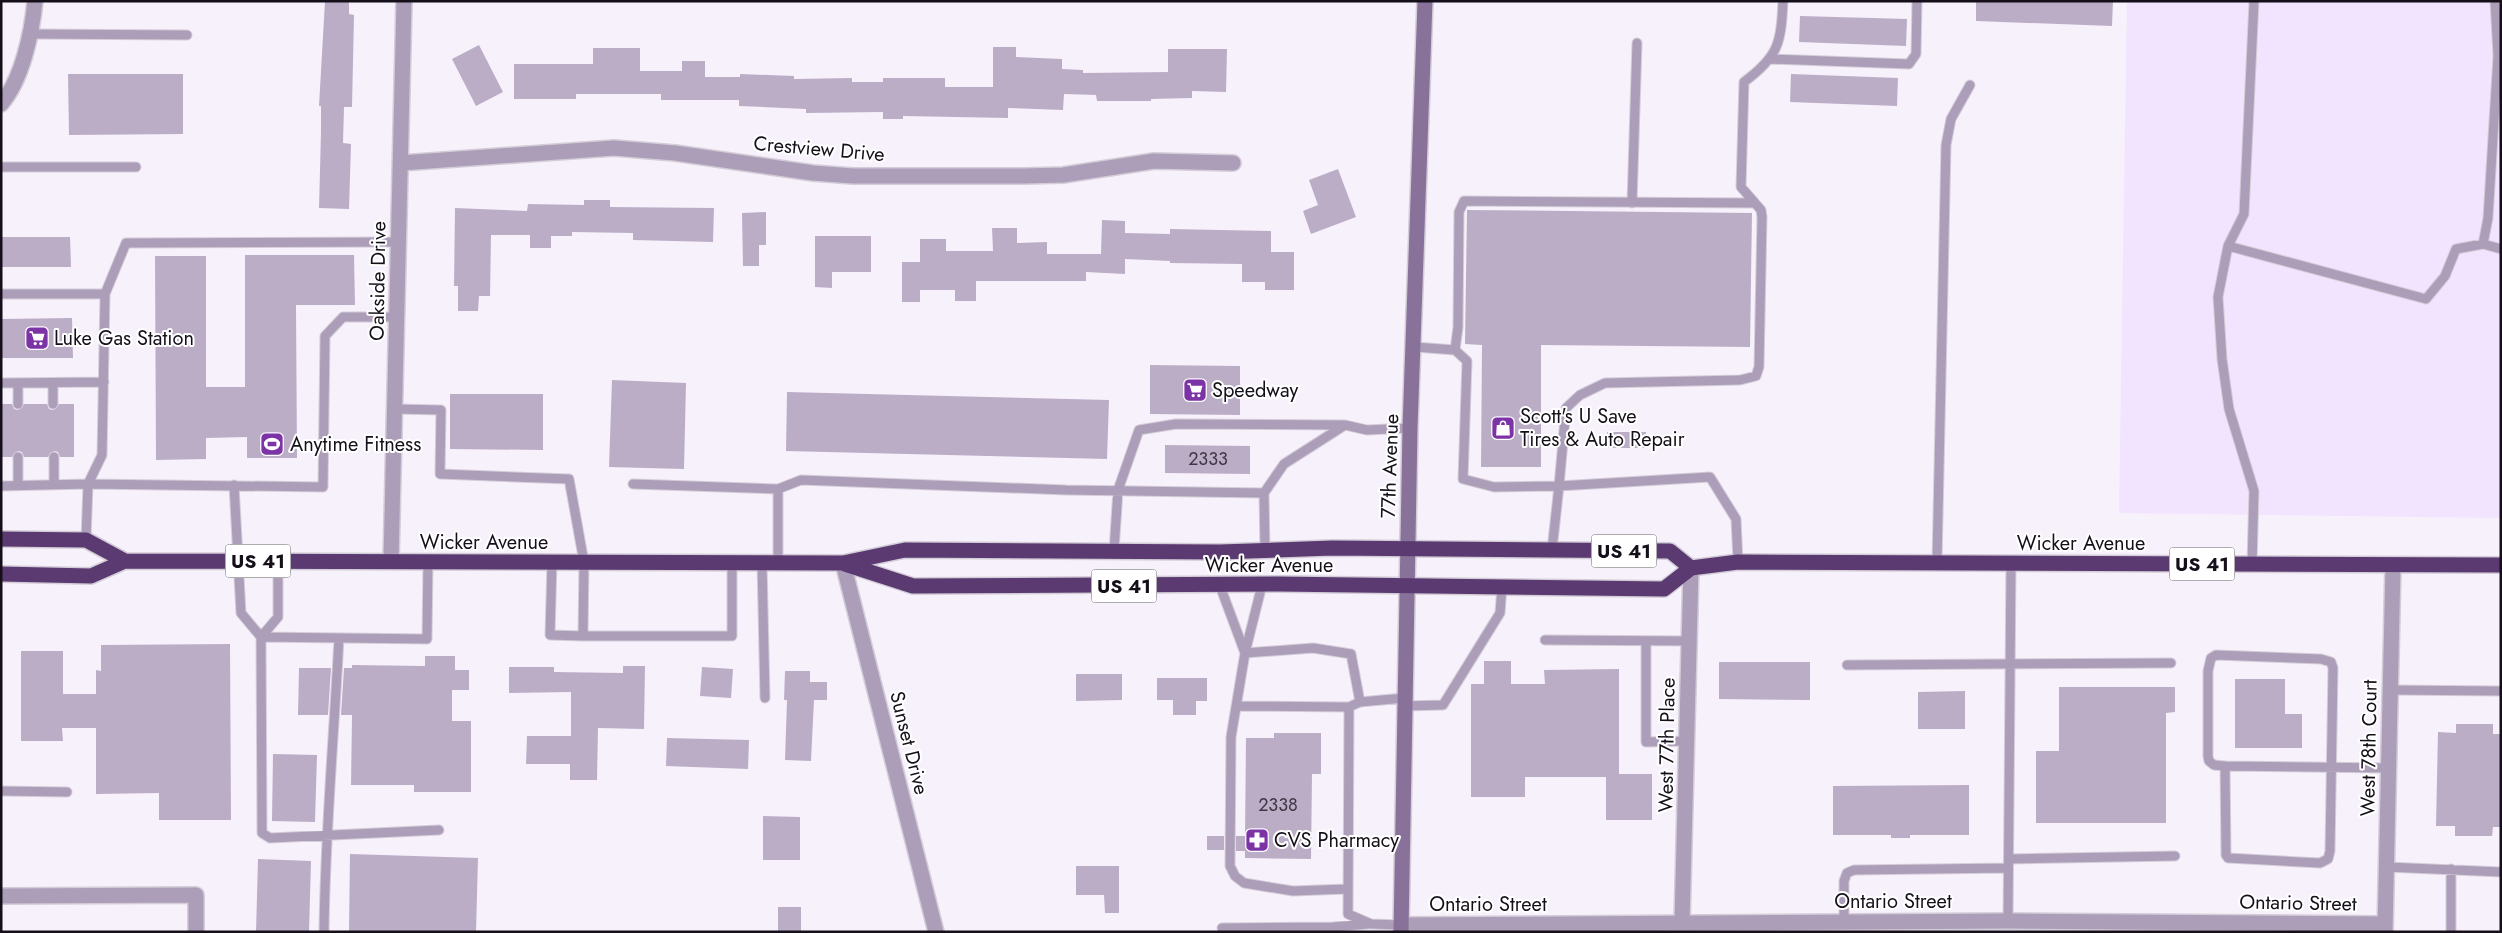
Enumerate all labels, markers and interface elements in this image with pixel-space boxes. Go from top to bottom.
street label: Crestview Drive [752,129,886,169]
street label: Oakside Drive [362,221,394,341]
place label: Luke Gas Station [54,324,194,353]
supermarket icon: Luke Gas Station [24,325,50,351]
place label: Speedway [1212,376,1298,405]
supermarket icon: Speedway [1182,377,1208,403]
place label: Scott's U Save Tires & Auto Repair [1520,402,1685,454]
street label: 77th Avenue [1374,413,1406,519]
shop icon: Scott's U Save Tires & Auto Repair [1490,415,1516,441]
place label: Anytime Fitness [290,430,421,459]
sports icon: Anytime Fitness [259,431,285,457]
house number: 2333 [1188,446,1228,472]
street label: Wicker Avenue [420,528,548,557]
street label: Wicker Avenue [2017,529,2145,558]
road number: US 41 [1592,534,1656,568]
road number: US 41 [226,544,290,578]
road number: US 41 [2170,548,2234,580]
street label: Wicker Avenue [1205,551,1333,580]
road number: US 41 [1092,570,1156,602]
street label: West 77th Place [1651,677,1683,813]
street label: West 78th Court [2353,679,2385,817]
street label: Sunset Drive [882,688,936,798]
house number: 2338 [1258,792,1298,818]
place label: CVS Pharmacy [1274,826,1399,855]
pharmacy icon: CVS Pharmacy [1244,827,1270,853]
street label: Ontario Street [1834,887,1952,916]
street label: Ontario Street [2239,887,2357,919]
street label: Ontario Street [1429,890,1547,919]

